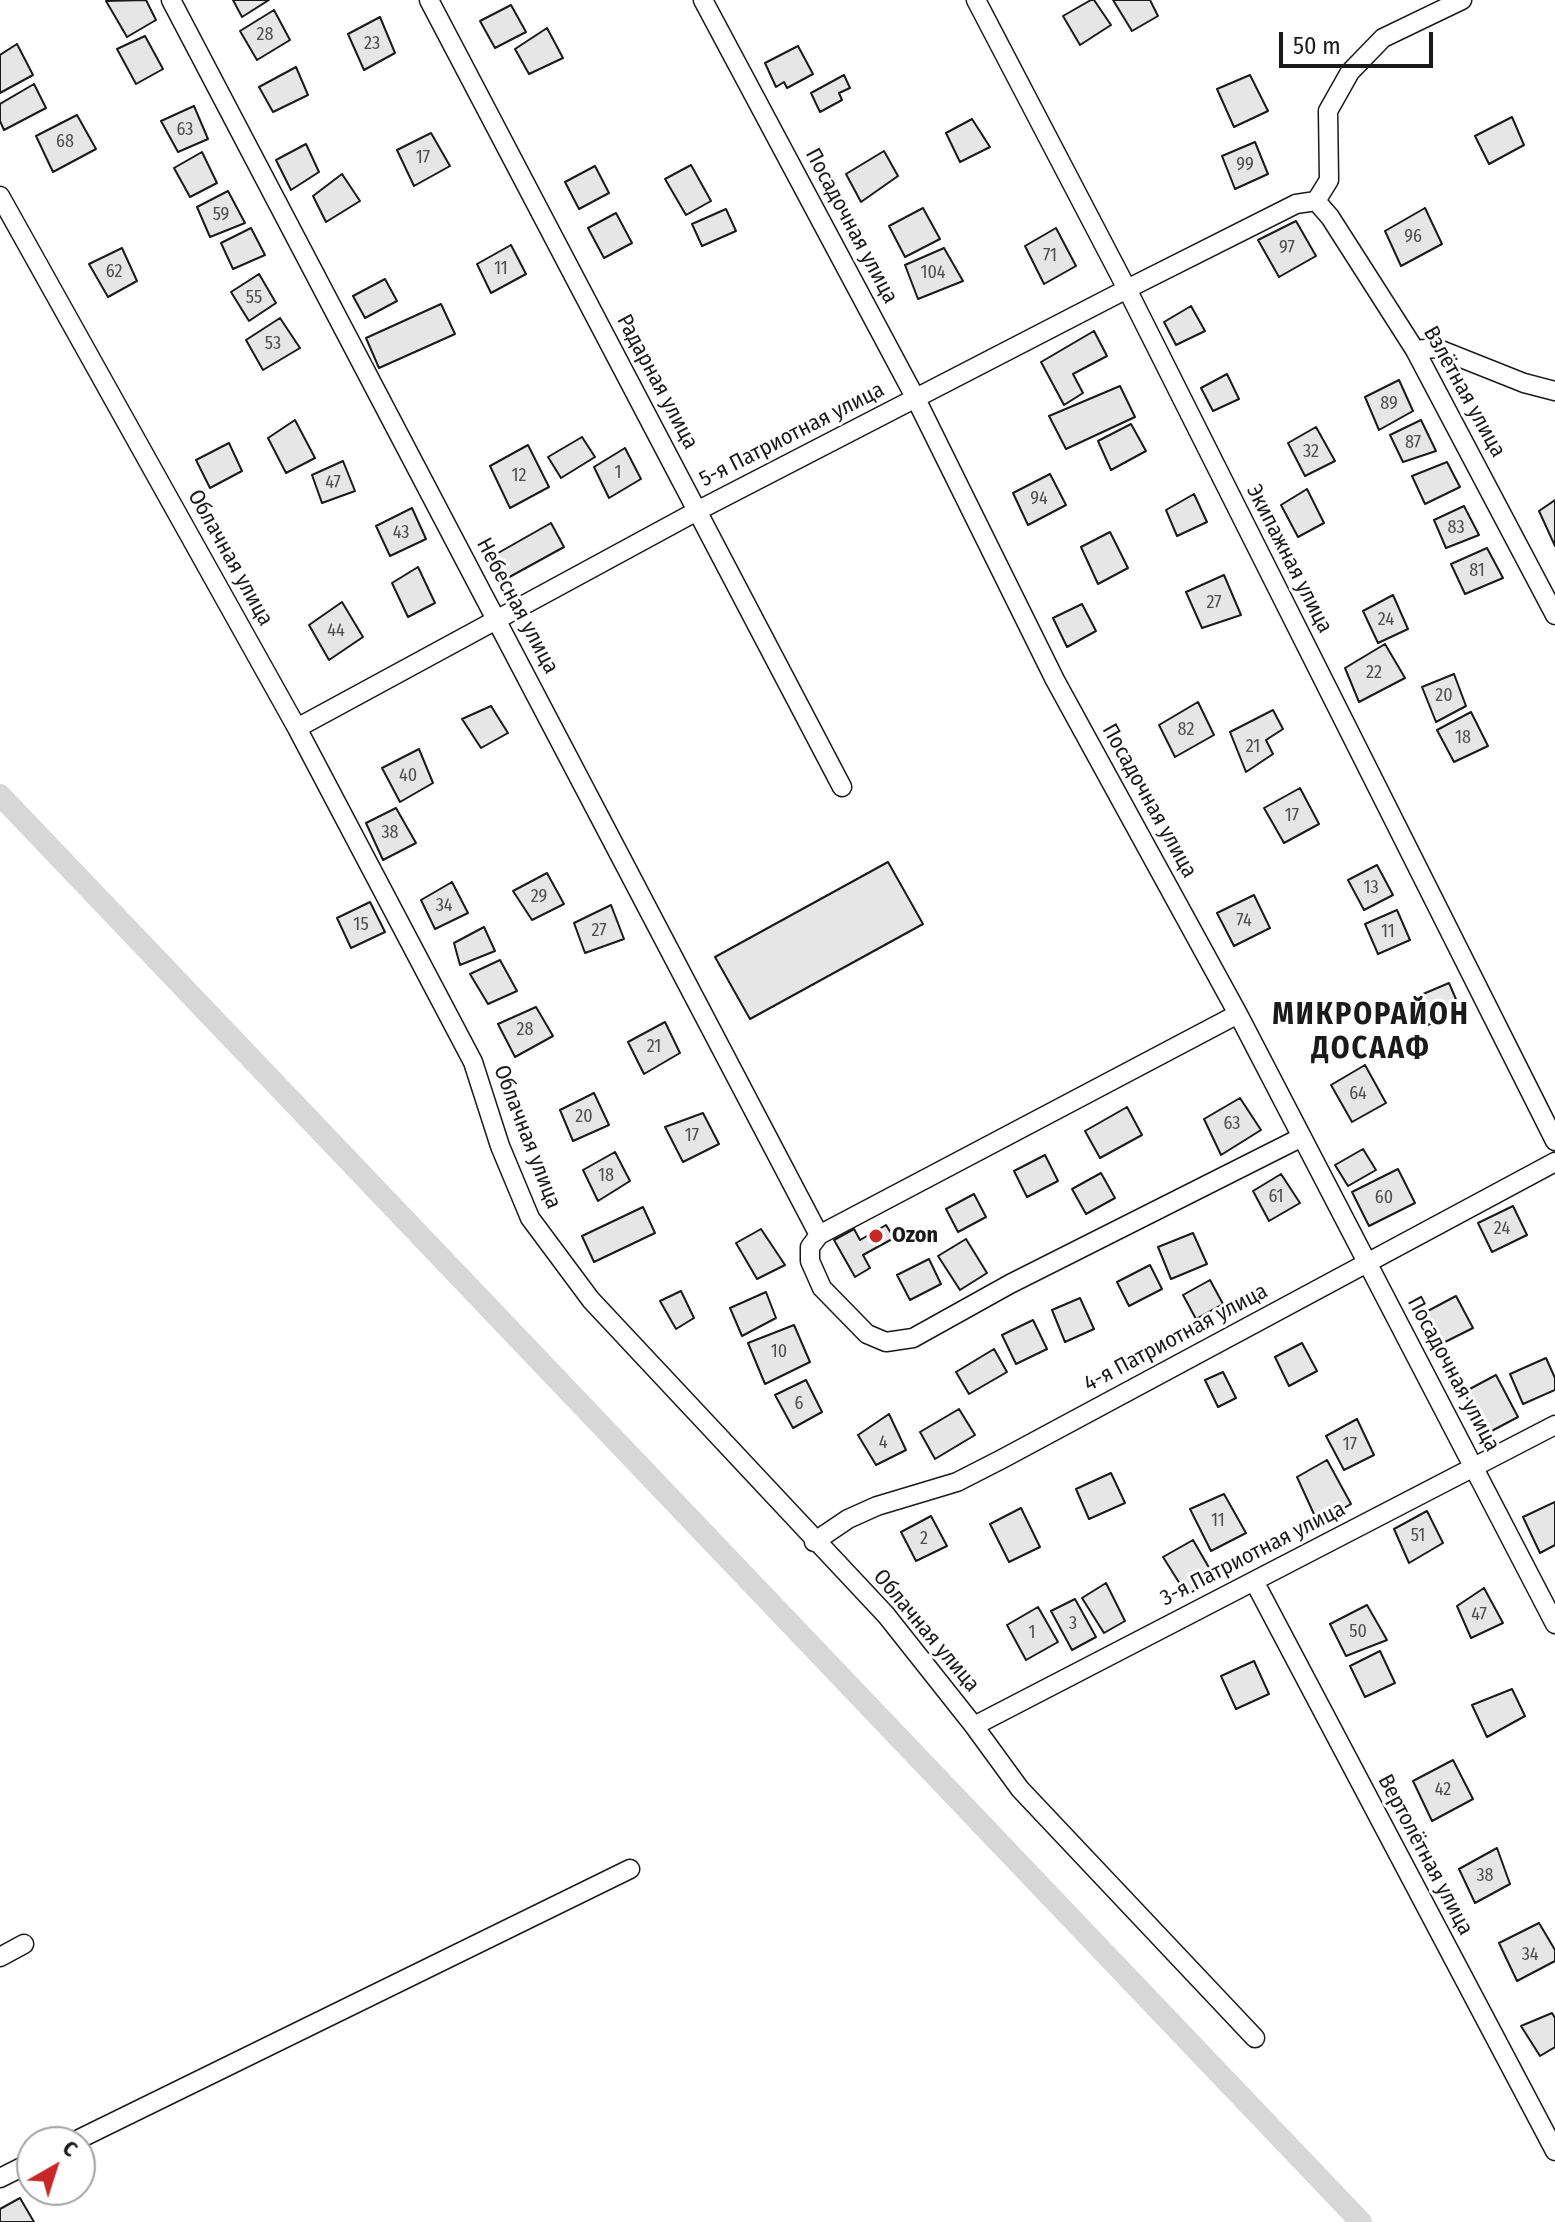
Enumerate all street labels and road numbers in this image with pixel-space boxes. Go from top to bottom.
street label: Посадочная улица [799,144,903,308]
street label: Радарная улица [611,310,703,454]
street label: Взлётная улица [1417,322,1511,462]
street label: 5-я Патриотная улица [695,377,889,493]
street label: Экипажная улица [1240,480,1338,638]
street label: Облачная улица [182,485,278,631]
street label: Небесная улица [470,534,564,678]
street label: Посадочная улица [1096,719,1202,883]
street label: Облачная улица [488,1061,566,1213]
street label: 4-я Патриотная улица [1080,1278,1272,1398]
street label: Посадочная улица [1401,1292,1505,1456]
street label: 3-я Патриотная улица [1156,1496,1350,1612]
street label: Облачная улица [867,1564,985,1698]
street label: Вертолётная улица [1372,1770,1478,1940]

